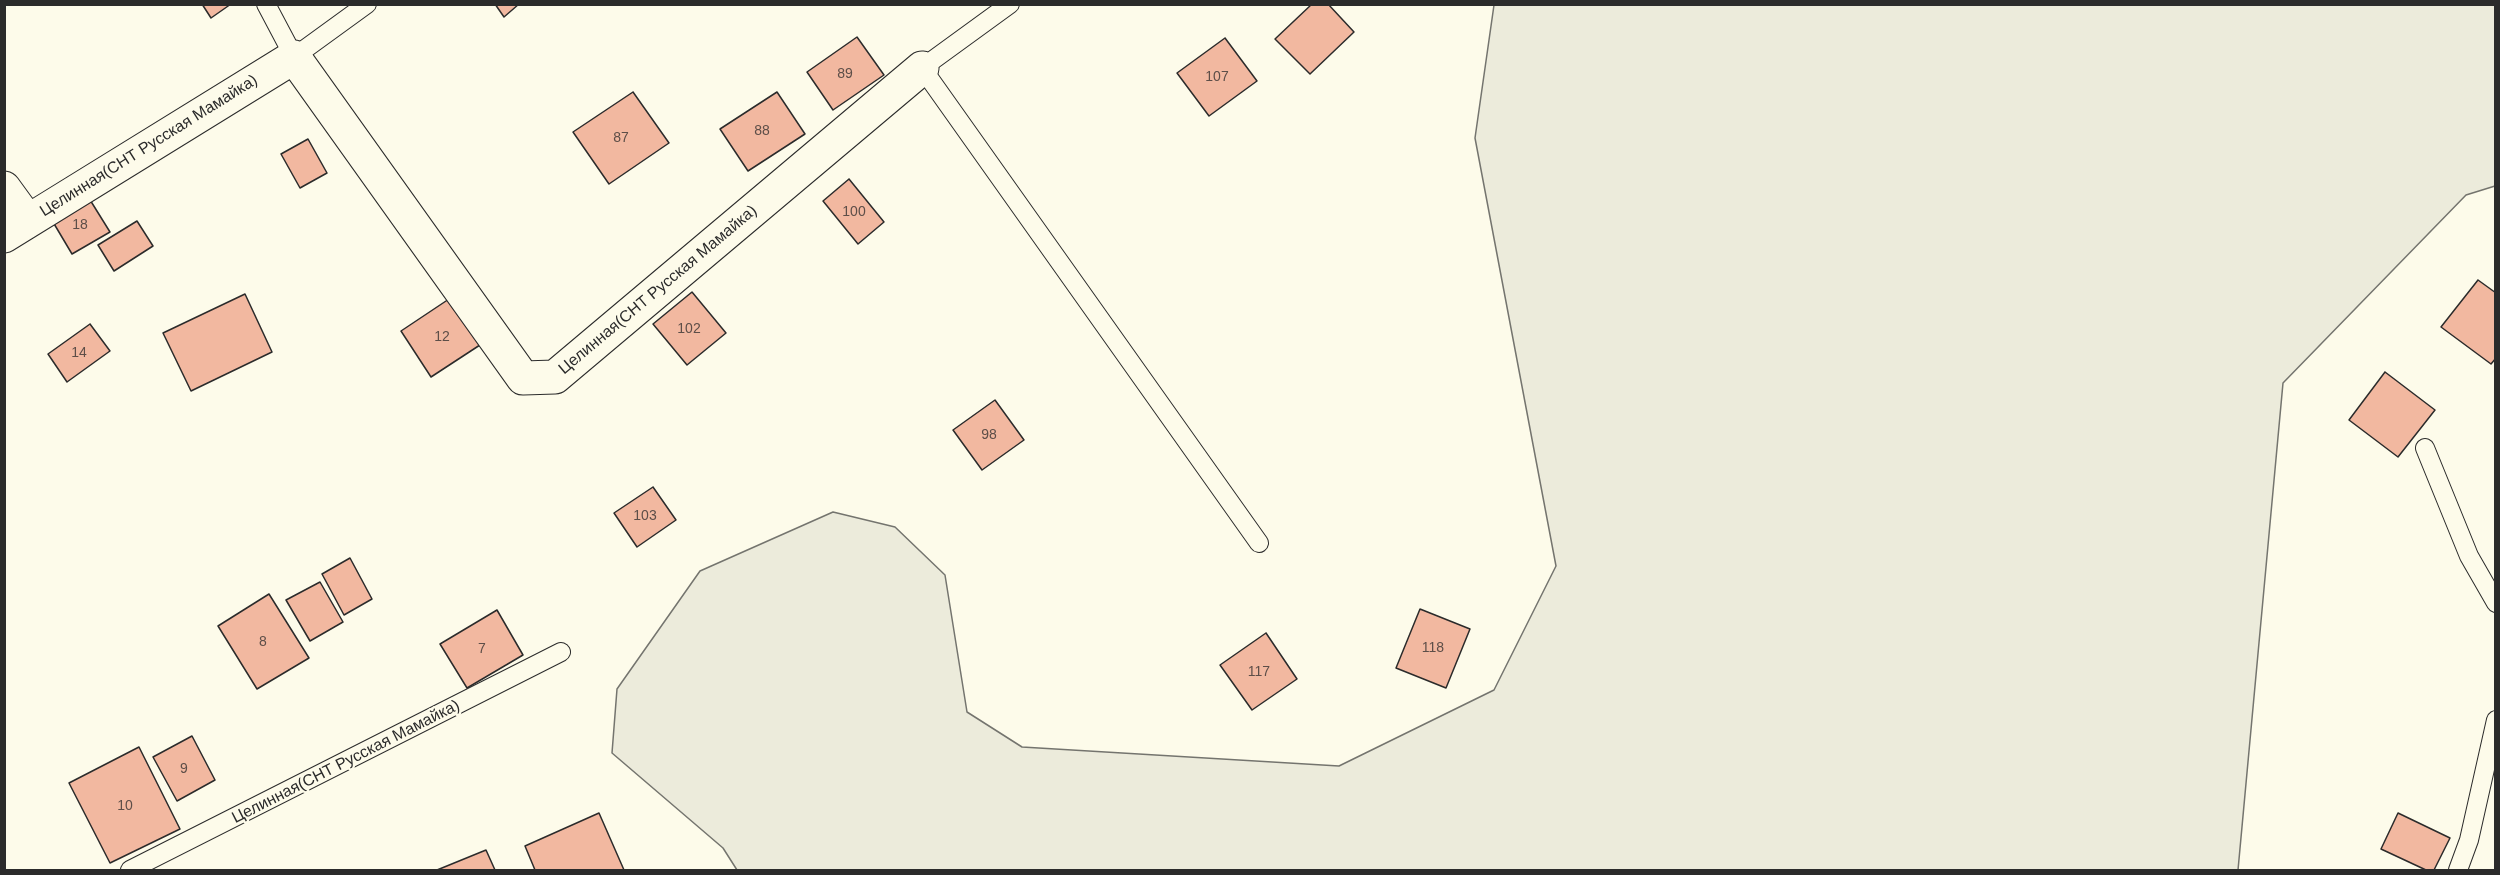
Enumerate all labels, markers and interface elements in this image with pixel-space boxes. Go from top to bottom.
house number: 89 [837,66,853,82]
house number: 107 [1205,69,1229,85]
street label: Целинная(СНТ Русская Мамайка) [37,71,261,221]
house number: 88 [754,123,770,139]
house number: 87 [613,130,629,146]
street label: Целинная(СНТ Русская Мамайка) [555,201,761,379]
house number: 100 [842,204,866,220]
house number: 18 [72,217,88,233]
house number: 102 [677,321,701,337]
house number: 12 [434,329,450,345]
house number: 14 [71,345,87,361]
house number: 98 [981,427,997,443]
house number: 103 [633,508,657,524]
house number: 8 [259,634,267,650]
house number: 118 [1422,640,1444,656]
house number: 7 [478,641,486,657]
house number: 117 [1248,664,1270,680]
street label: Целинная(СНТ Русская Мамайка) [229,696,463,828]
house number: 9 [180,761,188,777]
house number: 10 [117,798,133,814]

